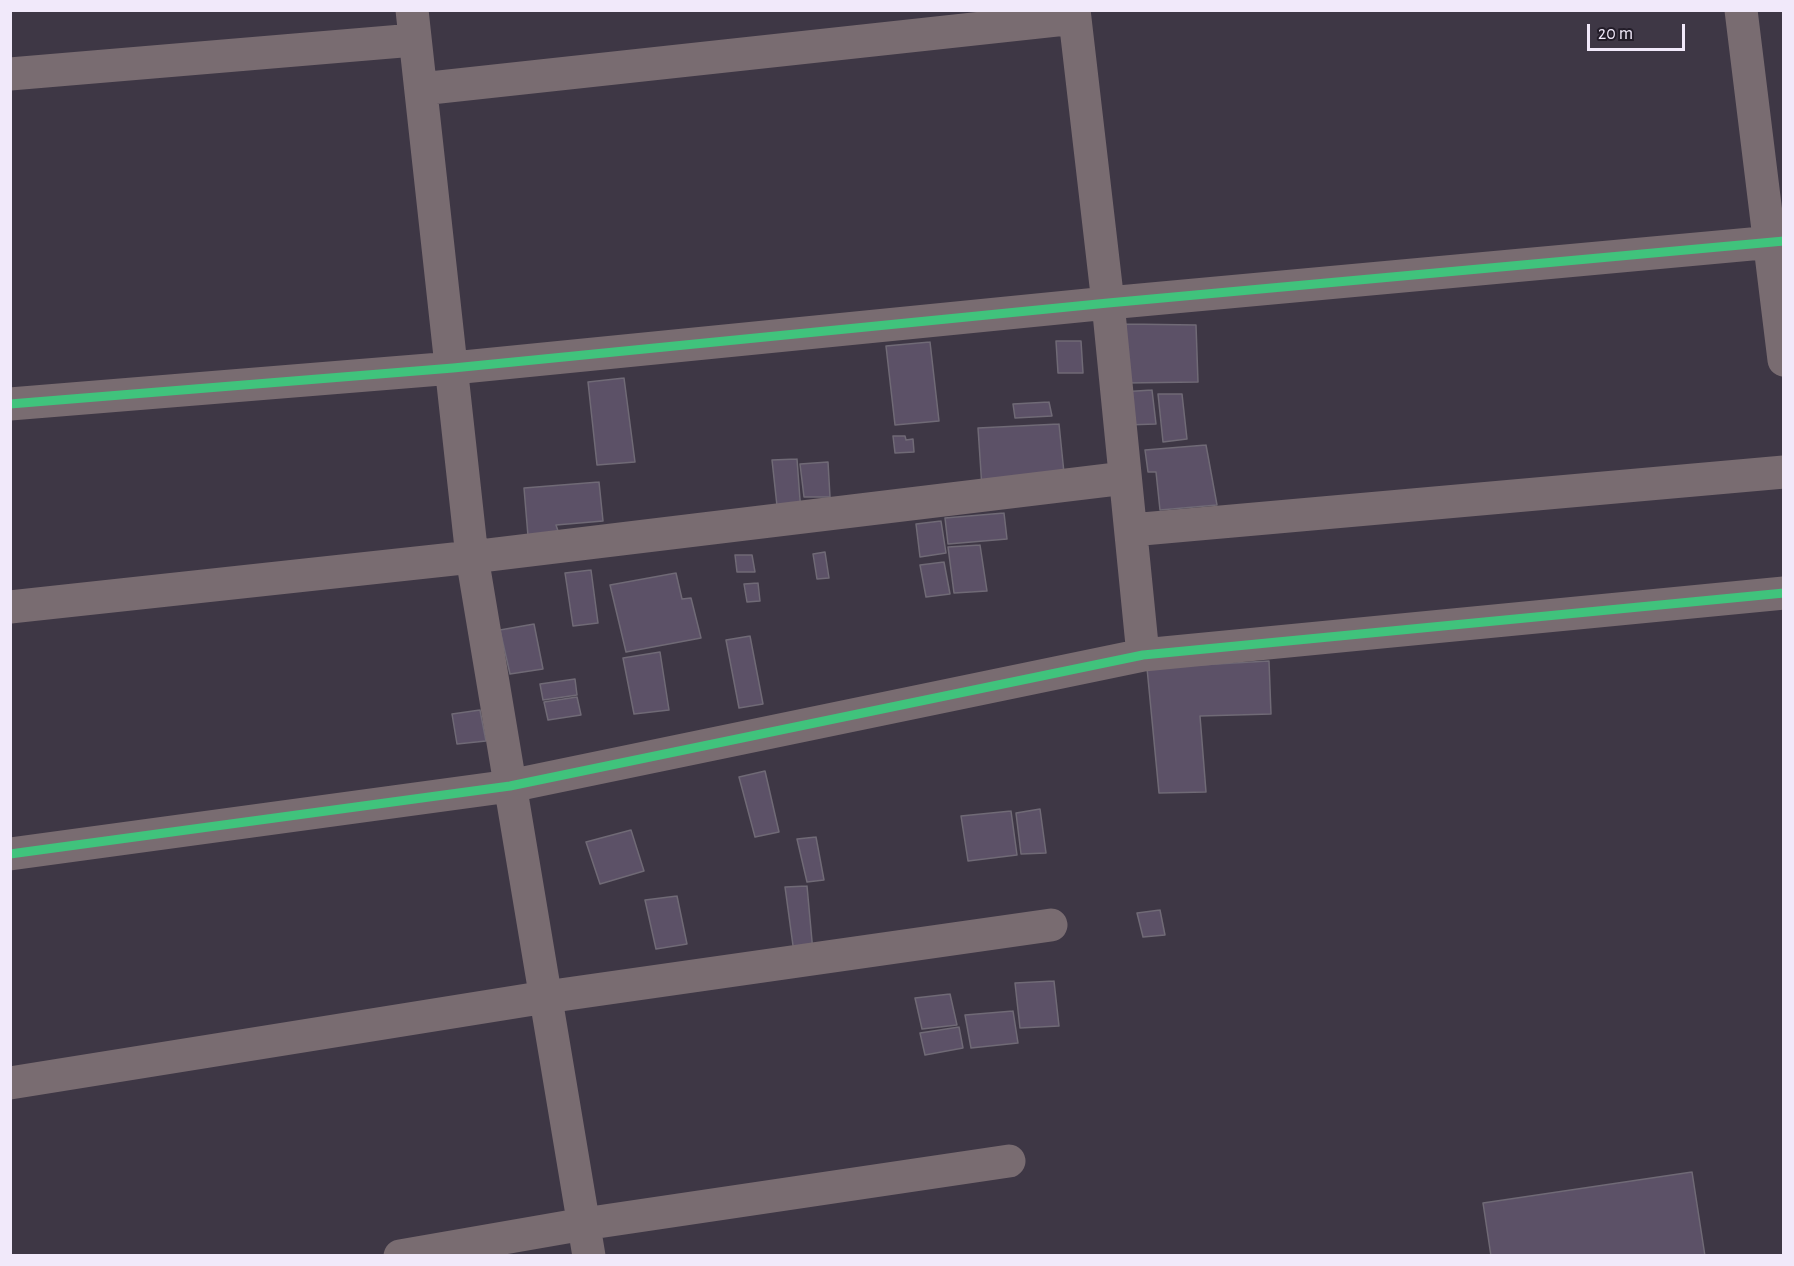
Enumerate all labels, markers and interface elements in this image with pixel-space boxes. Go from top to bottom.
scale bar [1590,12,1688,50]
text: 20 m [1598,25,1633,43]

